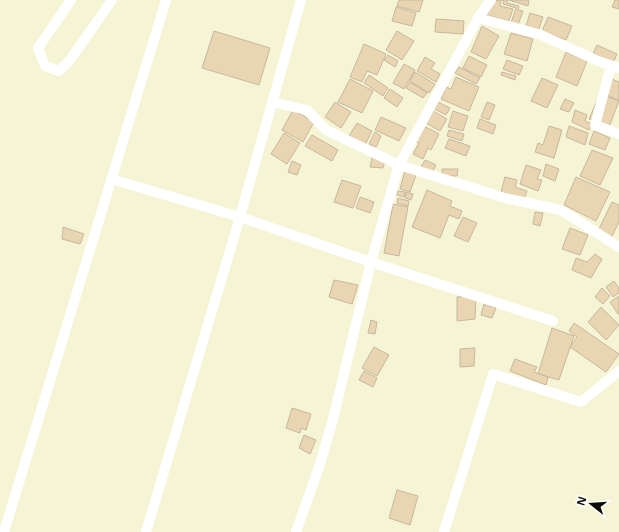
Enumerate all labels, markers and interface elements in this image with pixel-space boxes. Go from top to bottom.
north arrow [571,484,611,524]
text: N [572,494,589,507]

